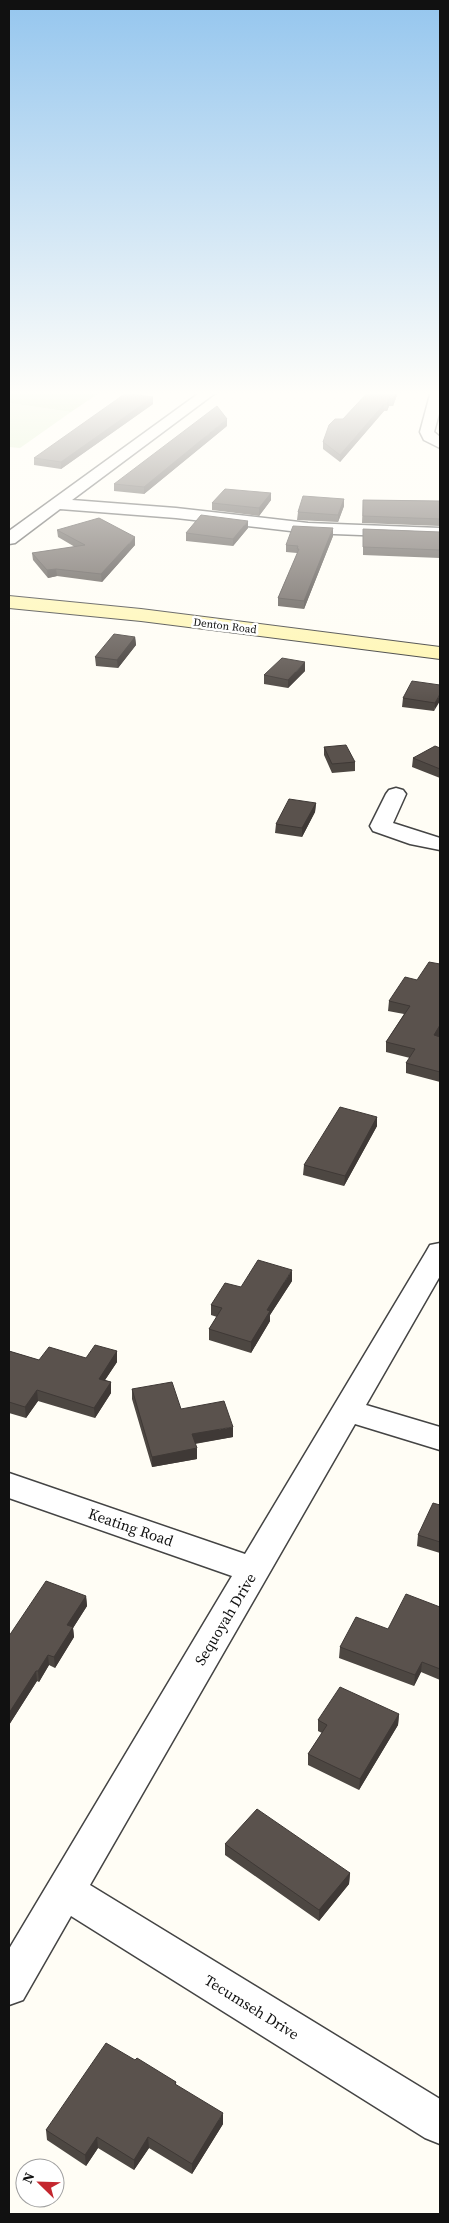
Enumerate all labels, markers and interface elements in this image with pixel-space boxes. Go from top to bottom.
street label: Denton Road [192,615,258,637]
street label: Keating Road [86,1503,177,1552]
street label: Sequoyah Drive [189,1569,261,1669]
street label: Tecumseh Drive [201,1969,304,2045]
north arrow [15,2158,65,2208]
text: N [17,2169,39,2187]

